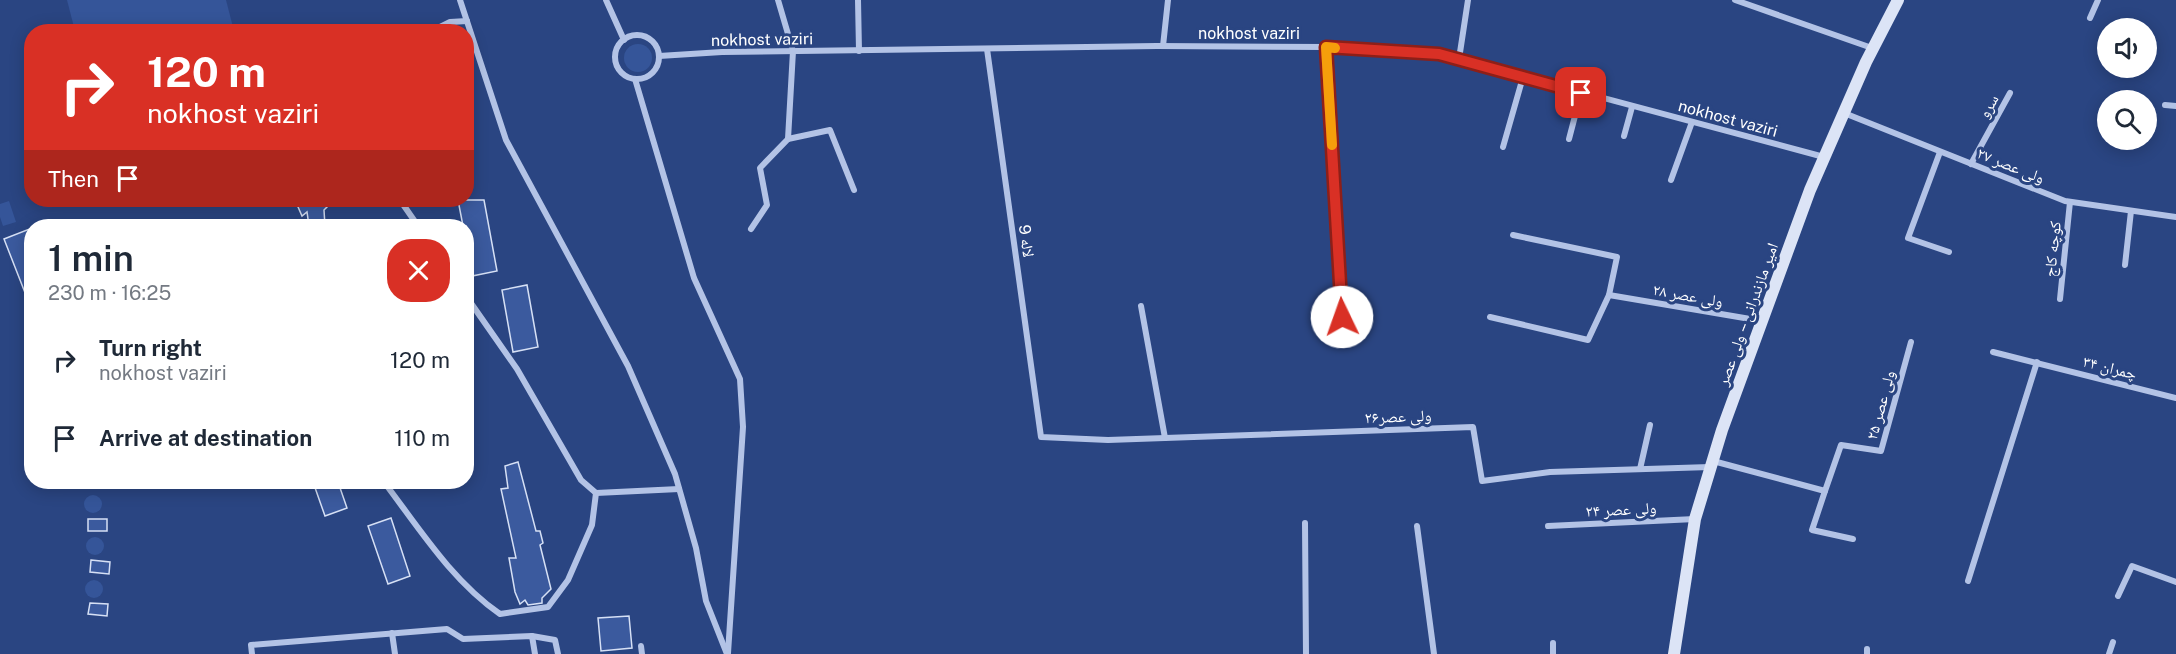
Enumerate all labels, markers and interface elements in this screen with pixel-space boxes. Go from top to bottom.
map controls [2097,18,2157,150]
button: sound [2097,18,2157,78]
street label: nokhost vaziri [1198,24,1300,43]
street label: nokhost vaziri [711,29,813,50]
text: 120 m [147,47,266,96]
icon: right [48,48,126,126]
pin [1555,67,1606,118]
icon: arrive [1564,76,1597,109]
button: search [2097,90,2157,150]
street label: سرو [1974,91,2003,122]
street label: nokhost vaziri [1676,96,1780,141]
text: nokhost vaziri [147,97,319,129]
street label: ولی عصر ۲۷ [1974,143,2047,189]
icon: arrive [111,162,144,195]
text: Then [48,166,99,192]
street label: کوچه کاج [2040,220,2066,278]
street label: لاله 9 [1015,224,1038,259]
text: 1 min [48,237,134,279]
button: close [387,239,450,302]
street label: امیر مازندرانی -- ولی عصر [1712,240,1783,389]
street label: ولی عصر ۲۸ [1651,280,1725,312]
text: 230 m · 16:25 [48,281,171,305]
position arrow [1310,285,1374,349]
text: Turn right [99,335,202,361]
icon: right [48,344,81,377]
text: 120 m [390,347,450,373]
street label: چمران ۳۴ [2081,352,2139,384]
text: nokhost vaziri [99,361,227,385]
street label: ولی عصر ۲۵ [1862,368,1900,442]
street label: ولی عصر۲۶ [1364,406,1432,428]
icon: arrive [48,422,81,455]
text: Arrive at destination [99,425,312,451]
text: 110 m [394,425,450,451]
street label: ولی عصر ۲۴ [1585,498,1657,522]

